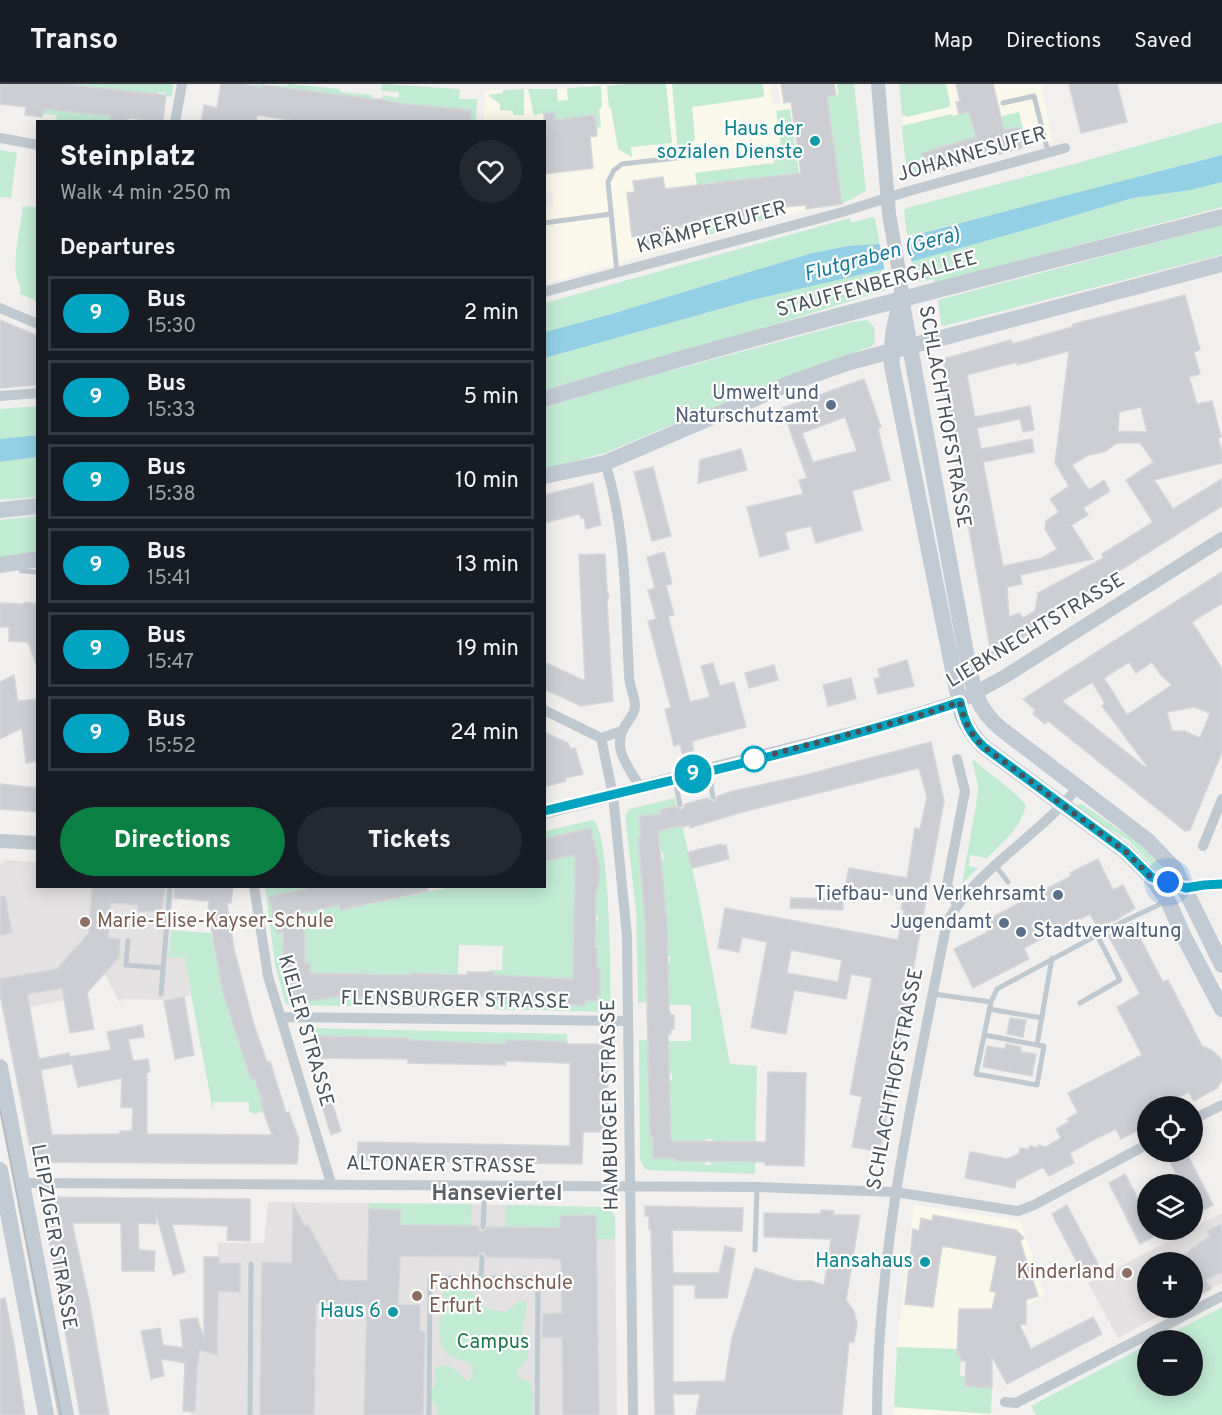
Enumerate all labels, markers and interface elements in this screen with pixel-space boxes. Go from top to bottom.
text: Transo [30,23,118,59]
text: Map [933,28,973,55]
text: Directions [1006,28,1101,55]
text: Saved [1134,28,1192,55]
place label: Haus der sozialen Dienste [657,117,803,166]
street label: JOHANNESUFER [894,121,1050,189]
marker: Haus der sozialen Dienste [808,134,822,148]
text: Steinplatz [60,140,196,176]
button: heart [459,140,522,203]
text: Walk · 4 min · 250 m [60,181,231,207]
street label: KRÄMPFERUFER [634,195,790,261]
water label: Flutgraben (Gera) [801,221,963,289]
text: Departures [60,235,176,262]
street label: STAUFFENBERGALLEE [774,246,980,324]
text: Bus [147,287,186,314]
text: 9 [90,300,102,327]
text: 2 min [464,300,519,327]
street label: SCHLACHTHOFSTRASSE [912,304,976,530]
text: 15:30 [147,314,196,340]
text: Bus [147,371,186,398]
place label: Umwelt und Naturschutzamt [675,381,819,430]
text: 9 [90,384,102,411]
text: 5 min [464,384,519,411]
text: 15:33 [147,398,195,424]
marker: Umwelt und Naturschutzamt [824,398,838,412]
text: Bus [147,455,186,482]
text: 9 [90,468,102,495]
text: 10 min [455,468,519,495]
text: 15:38 [147,482,196,508]
text: Bus [147,539,186,566]
text: 9 [90,552,102,579]
text: 13 min [456,552,519,579]
text: 15:41 [147,566,191,592]
street label: LIEBKNECHTSTRASSE [942,567,1130,695]
text: Bus [147,623,186,650]
text: 9 [90,636,102,663]
text: 19 min [456,636,519,663]
text: 15:47 [147,650,194,676]
text: Bus [147,707,186,734]
text: 9 [90,720,102,747]
text: 24 min [450,720,519,747]
text: 15:52 [147,734,196,760]
unlabelled marker [741,746,767,772]
line badge: 9 [674,754,712,794]
text: 9 [687,761,699,788]
button: Directions [60,807,285,876]
button: Tickets [297,807,522,876]
your location [1153,867,1183,897]
place label: Tiefbau- und Verkehrsamt [814,882,1046,908]
marker: Tiefbau- und Verkehrsamt [1051,888,1065,902]
place label: Marie-Elise-Kayser-Schule [97,909,334,935]
place label: Jugendamt [890,910,992,936]
marker: Marie-Elise-Kayser-Schule [78,915,92,929]
marker: Jugendamt [997,916,1011,930]
place label: Stadtverwaltung [1033,919,1181,945]
marker: Stadtverwaltung [1014,925,1028,939]
street label: KIELER STRASSE [271,952,339,1110]
street label: SCHLACHTHOFSTRASSE [862,966,930,1192]
street label: FLENSBURGER STRASSE [340,986,570,1016]
street label: HAMBURGER STRASSE [596,999,626,1211]
map controls [1137,1096,1203,1396]
button: locate [1137,1096,1203,1162]
street label: LEIPZIGER STRASSE [24,1142,82,1332]
street label: ALTONAER STRASSE [346,1151,536,1181]
button: layers [1137,1174,1203,1240]
district label: Hanseviertel [431,1181,563,1208]
place label: Hansahaus [815,1249,913,1275]
button: + [1137,1252,1203,1318]
marker: Hansahaus [918,1255,932,1269]
place label: Kinderland [1016,1260,1115,1286]
marker: Kinderland [1120,1266,1134,1280]
place label: Fachhochschule Erfurt [429,1271,573,1320]
marker: Fachhochschule Erfurt [410,1289,424,1303]
place label: Haus 6 [320,1299,381,1325]
marker: Haus 6 [386,1305,400,1319]
park label: Campus [457,1330,529,1356]
button: − [1137,1330,1203,1396]

